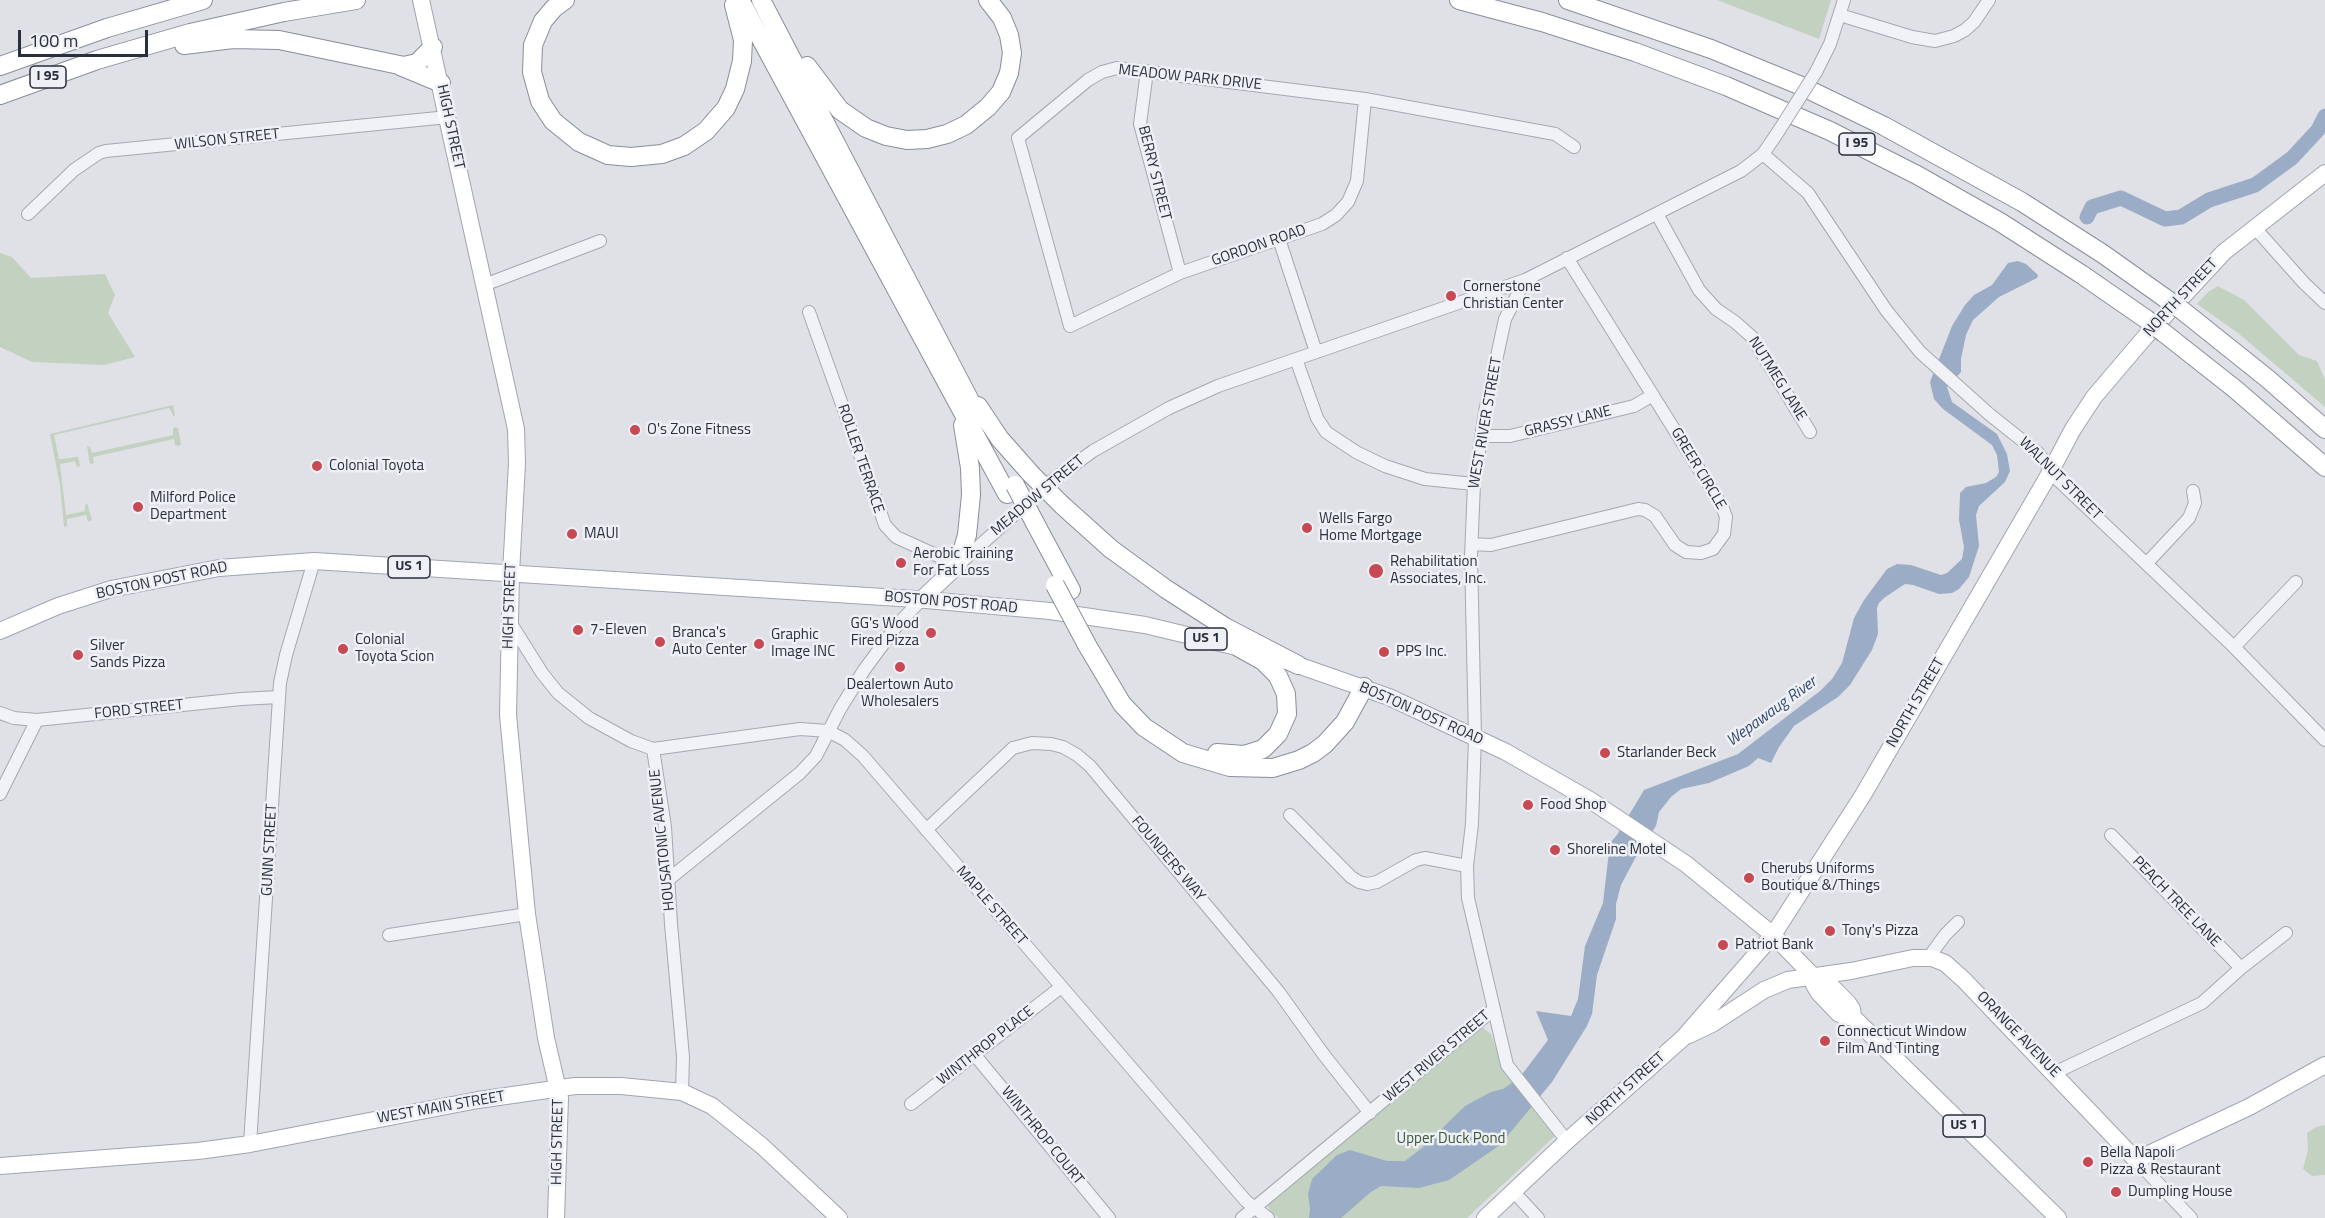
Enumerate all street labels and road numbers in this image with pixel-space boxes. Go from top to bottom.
street label: MEADOW PARK DRIVE [1117,62,1263,94]
road number: I 95 [30,66,66,88]
street label: HIGH STREET [432,83,468,171]
street label: BERRY STREET [1134,124,1174,222]
street label: WILSON STREET [174,126,280,154]
road number: I 95 [1839,133,1875,155]
street label: GORDON ROAD [1209,221,1309,271]
street label: NORTH STREET [2140,255,2222,341]
street label: NUTMEG LANE [1744,334,1810,424]
street label: WEST RIVER STREET [1466,356,1506,490]
street label: ROLLER TERRACE [833,402,887,516]
street label: GRASSY LANE [1523,402,1613,442]
street label: GREER CIRCLE [1667,425,1729,513]
street label: WALNUT STREET [2015,434,2105,524]
street label: MEADOW STREET [988,452,1088,540]
road number: US 1 [388,556,430,578]
street label: BOSTON POST ROAD [95,558,229,604]
street label: HIGH STREET [500,563,520,649]
street label: BOSTON POST ROAD [884,588,1018,618]
road number: US 1 [1185,628,1227,650]
street label: NORTH STREET [1883,655,1949,751]
street label: BOSTON POST ROAD [1356,679,1486,749]
street label: FORD STREET [94,696,184,724]
street label: HOUSATONIC AVENUE [647,768,679,912]
street label: GUNN STREET [259,803,281,897]
street label: FOUNDERS WAY [1127,813,1209,905]
street label: PEACH TREE LANE [2128,853,2224,951]
street label: MAPLE STREET [952,863,1030,949]
street label: ORANGE AVENUE [1972,988,2064,1082]
street label: WINTHROP PLACE [934,1003,1038,1089]
street label: WEST RIVER STREET [1380,1007,1494,1107]
street label: NORTH STREET [1583,1049,1669,1129]
street label: WINTHROP COURT [997,1083,1087,1189]
street label: WEST MAIN STREET [376,1088,506,1128]
street label: HIGH STREET [548,1099,568,1185]
road number: US 1 [1943,1115,1985,1137]

